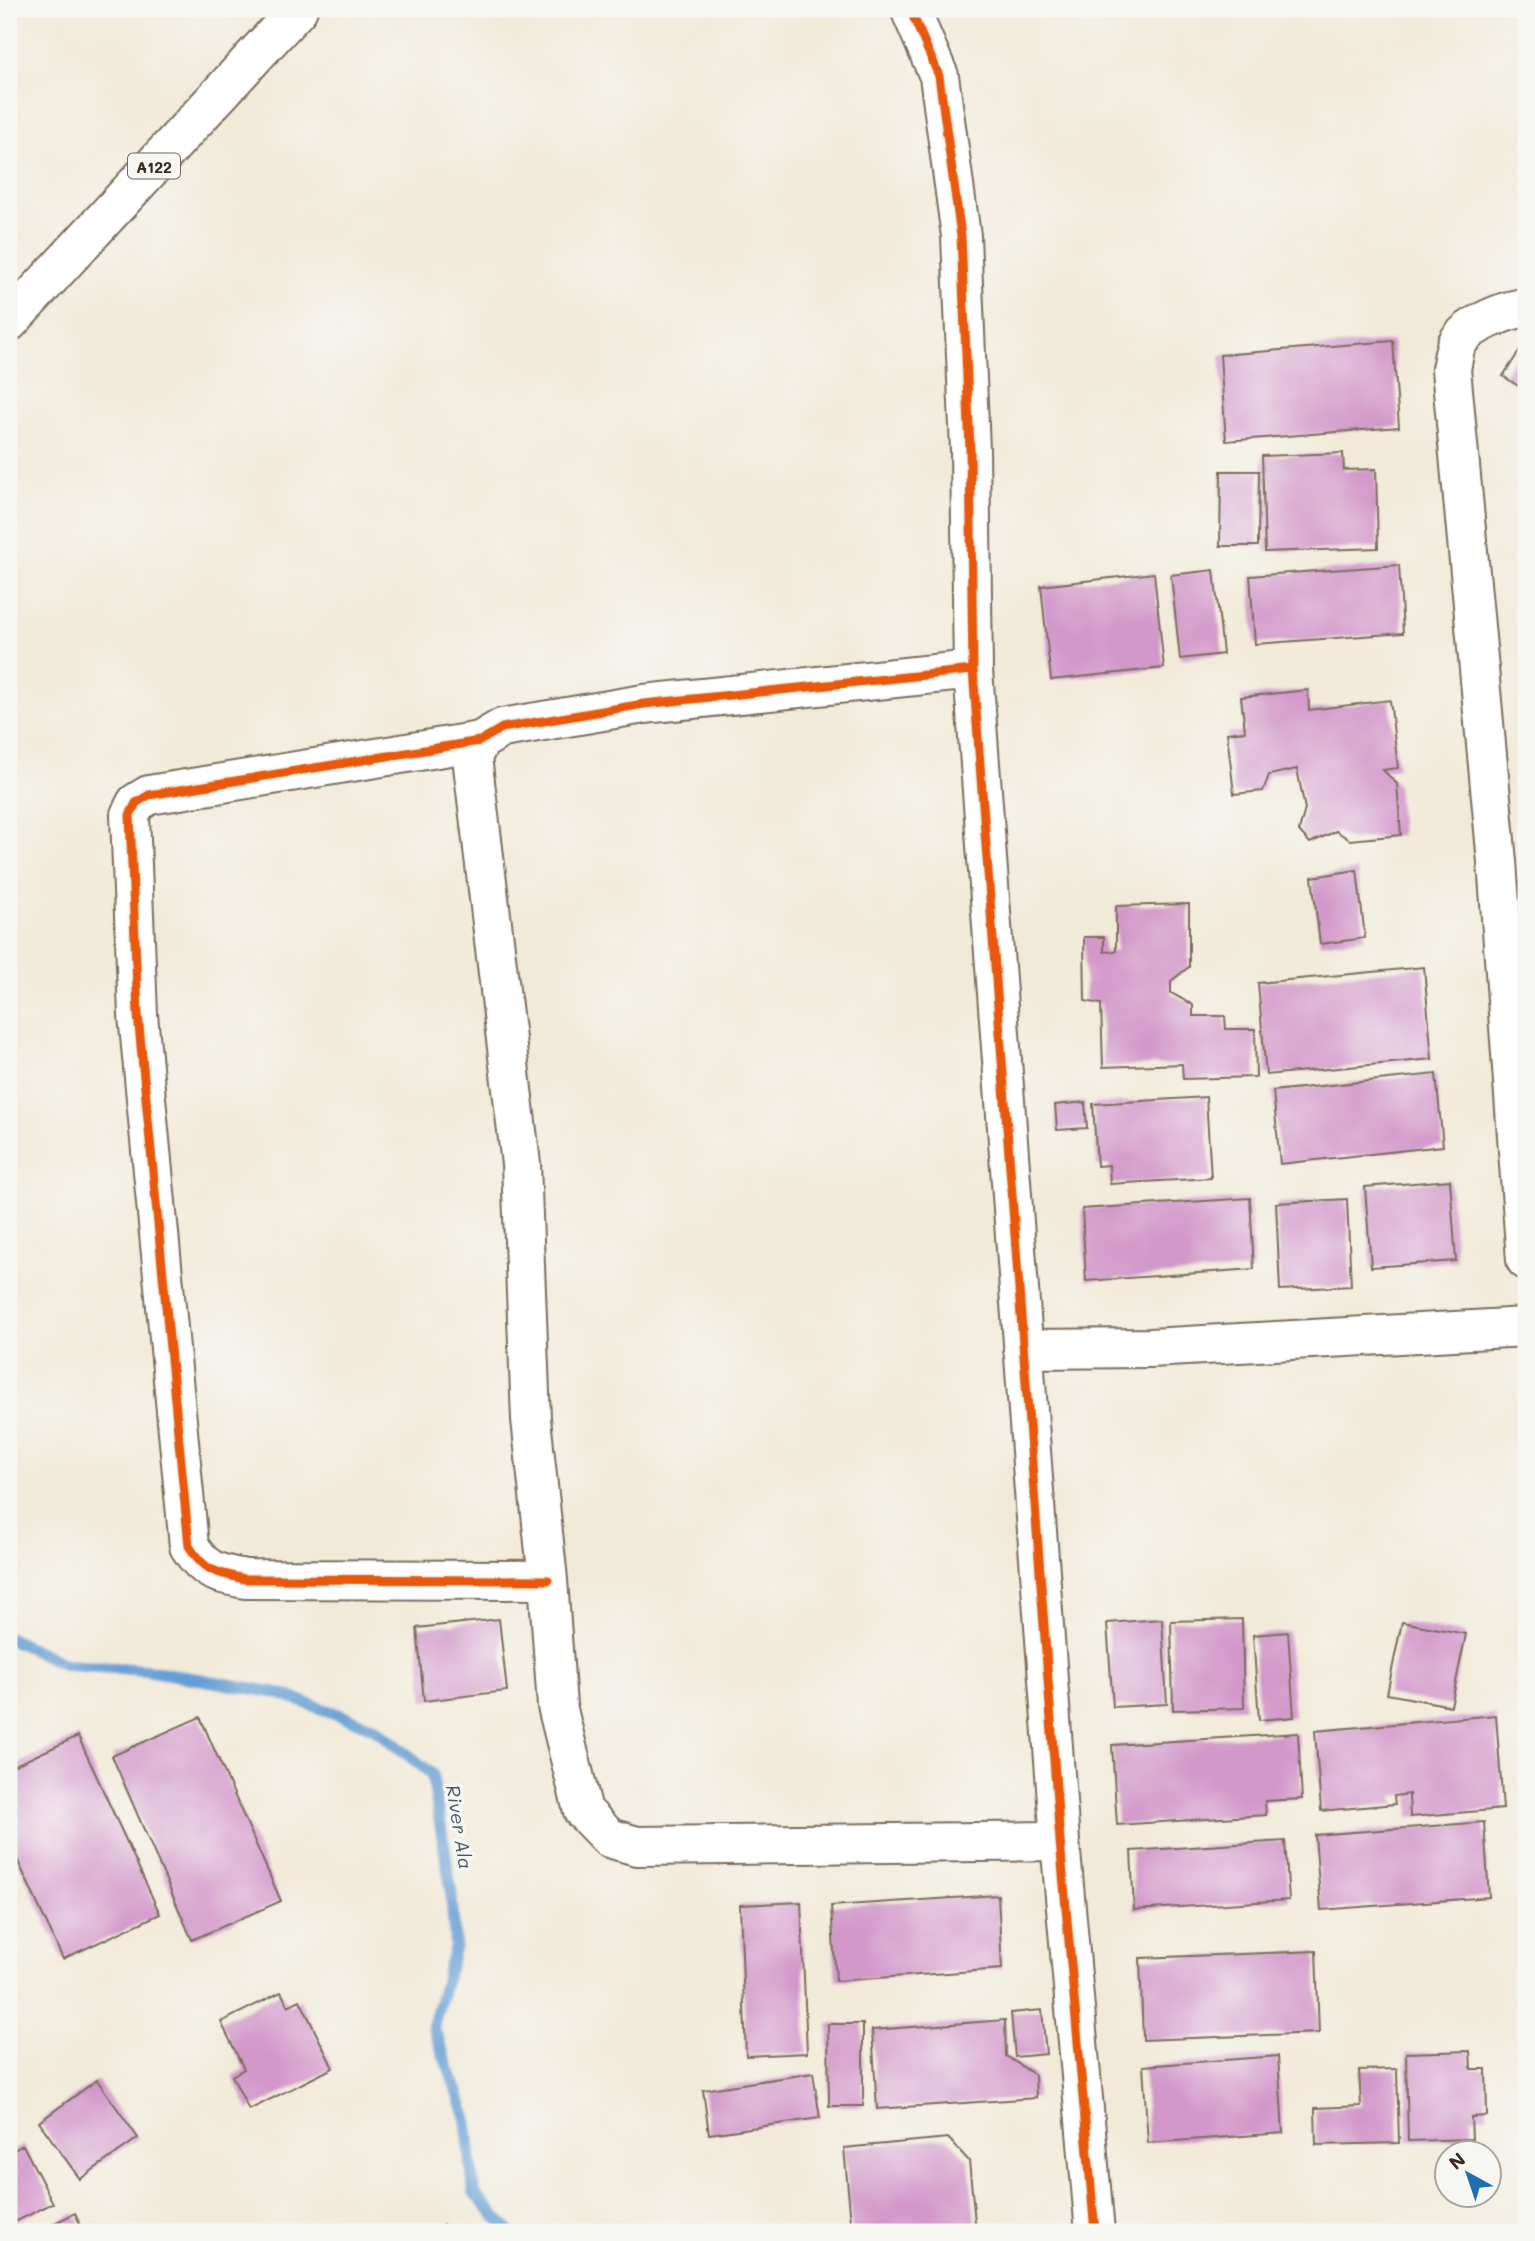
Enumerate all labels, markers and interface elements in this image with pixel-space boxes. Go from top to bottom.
road number: A122 [128,154,180,178]
water label: River Ala [441,1783,479,1871]
north arrow [1434,2140,1504,2210]
text: N [1443,2146,1470,2175]

